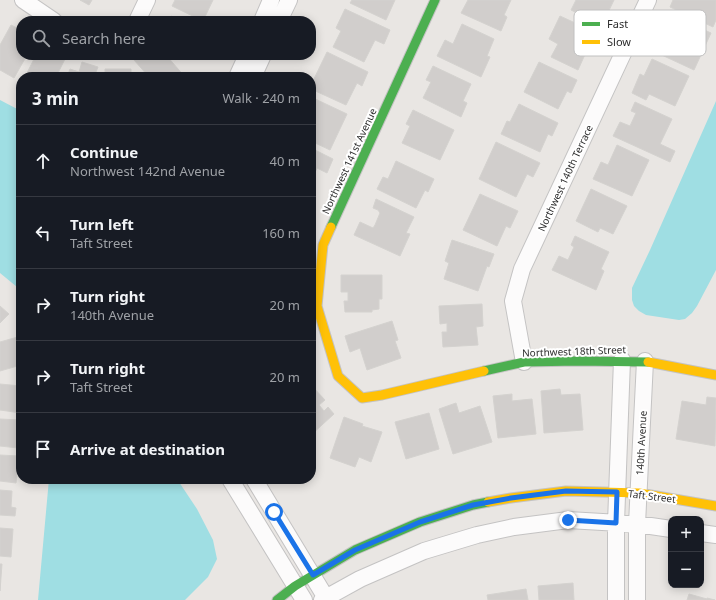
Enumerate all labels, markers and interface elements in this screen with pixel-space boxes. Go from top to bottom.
legend [574,10,706,56]
search box [16,16,316,60]
text: Fast [607,16,628,31]
icon: search [30,27,52,49]
text: Search here [62,28,145,48]
text: Slow [607,34,631,49]
text: 3 min [32,87,79,110]
text: Walk · 240 m [222,89,300,107]
street label: Northwest 141st Avenue [318,105,380,216]
street label: Northwest 140th Terrace [534,122,596,234]
text: Continue [70,142,138,162]
icon: ahead [32,150,54,172]
text: 40 m [270,152,300,170]
text: Northwest 142nd Avenue [70,162,225,180]
text: Turn left [70,214,134,234]
icon: left [32,222,54,244]
text: 160 m [262,224,300,242]
text: Taft Street [70,234,132,252]
text: Turn right [70,286,145,306]
icon: right [32,294,54,316]
text: 20 m [270,296,300,314]
text: 140th Avenue [70,306,154,324]
street label: Northwest 18th Street [522,342,627,360]
text: Turn right [70,358,145,378]
icon: right [32,366,54,388]
text: 20 m [270,368,300,386]
text: Taft Street [70,378,132,396]
street label: 140th Avenue [632,410,650,476]
icon: arrive [32,438,54,460]
text: Arrive at destination [70,439,225,459]
street label: Taft Street [627,486,677,506]
route start [265,503,283,521]
route end [559,511,577,529]
map controls [668,516,704,588]
button: + [668,516,704,552]
button: − [668,552,704,588]

